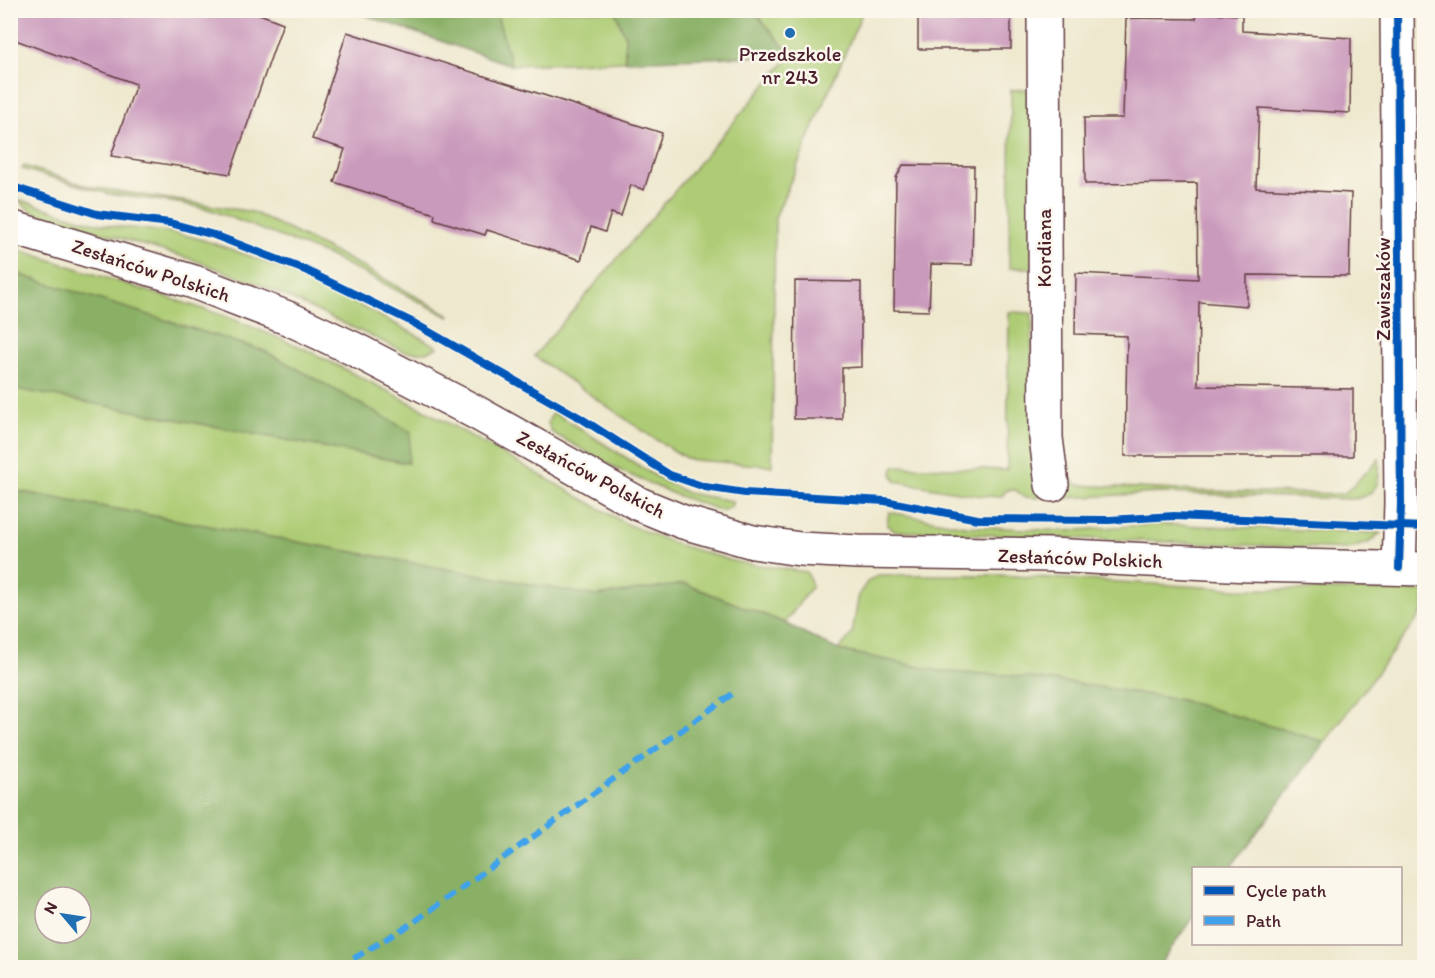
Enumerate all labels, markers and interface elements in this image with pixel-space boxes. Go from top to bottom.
marker: Przedszkole nr 243 [783,26,797,40]
place label: Przedszkole nr 243 [739,42,841,89]
street label: Kordiana [1032,208,1056,287]
street label: Zesłańców Polskich [69,233,233,307]
street label: Zawiszaków [1371,237,1395,341]
street label: Zesłańców Polskich [513,425,669,523]
street label: Zesłańców Polskich [997,543,1163,573]
legend [1192,867,1402,945]
text: Cycle path [1246,880,1327,902]
north arrow [33,885,93,945]
text: N [39,899,61,917]
text: Path [1246,910,1281,932]

